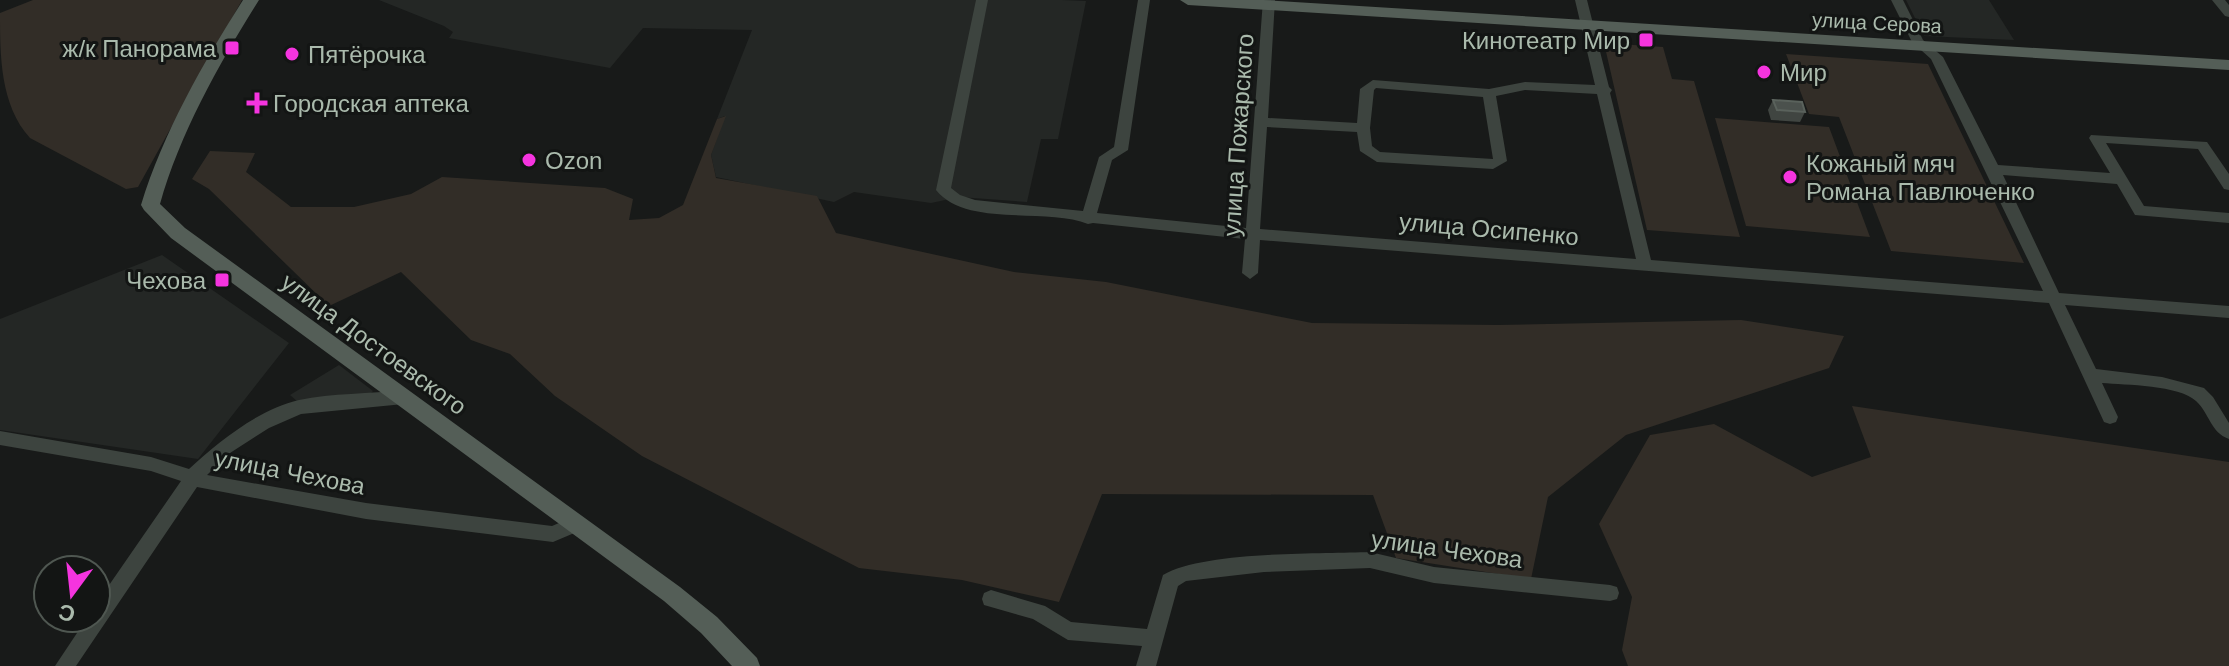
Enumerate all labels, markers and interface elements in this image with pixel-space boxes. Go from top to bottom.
street label: улица Серова [1812,9,1943,37]
place label: Кинотеатр Мир [1462,27,1630,54]
marker: Кинотеатр Мир [1637,31,1655,49]
street label: улица Пожарского [1217,33,1259,237]
place label: ж/к Панорама [62,35,217,62]
marker: ж/к Панорама [223,39,241,57]
place label: Пятёрочка [308,41,426,68]
marker: Пятёрочка [283,45,301,63]
place label: Мир [1780,59,1827,86]
marker: Мир [1755,63,1773,81]
place label: Городская аптека [273,90,469,117]
marker: Городская аптека [248,94,266,112]
place label: Ozon [545,147,602,174]
place label: Кожаный мяч Романа Павлюченко [1806,150,2035,205]
marker: Ozon [520,151,538,169]
marker: Кожаный мяч Романа Павлюченко [1781,168,1799,186]
street label: улица Осипенко [1398,208,1580,250]
place label: Чехова [126,267,207,294]
street label: улица Достоевского [276,268,472,420]
marker: Чехова [213,271,231,289]
street label: улица Чехова [213,444,368,500]
street label: улица Чехова [1370,525,1525,573]
north arrow [32,554,112,634]
text: С [56,599,78,627]

